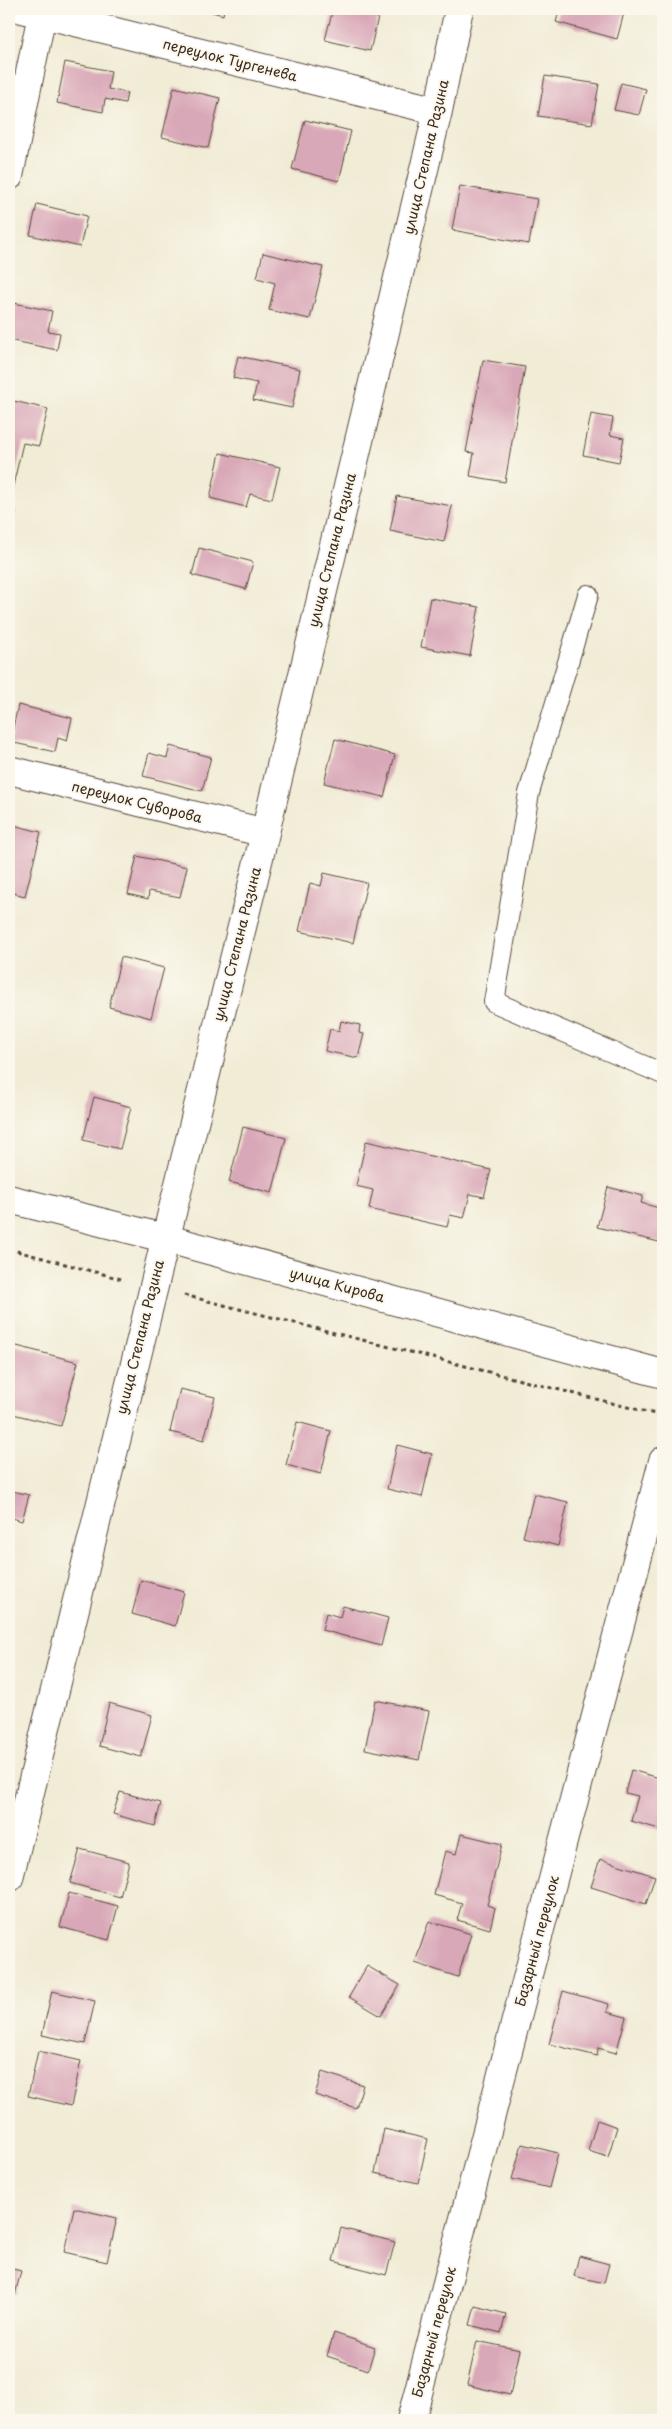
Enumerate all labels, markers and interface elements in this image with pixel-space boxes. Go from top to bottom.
street label: переулок Тургенева [161,33,300,86]
street label: улица Степана Разина [397,77,454,236]
street label: улица Степана Разина [302,470,361,629]
street label: переулок Суворова [70,775,205,828]
street label: улица Степана Разина [207,864,266,1023]
street label: улица Степана Разина [110,1257,169,1416]
street label: улица Кирова [287,1262,387,1307]
street label: Базарный переулок [509,1873,564,2009]
street label: Базарный переулок [406,2264,461,2400]

